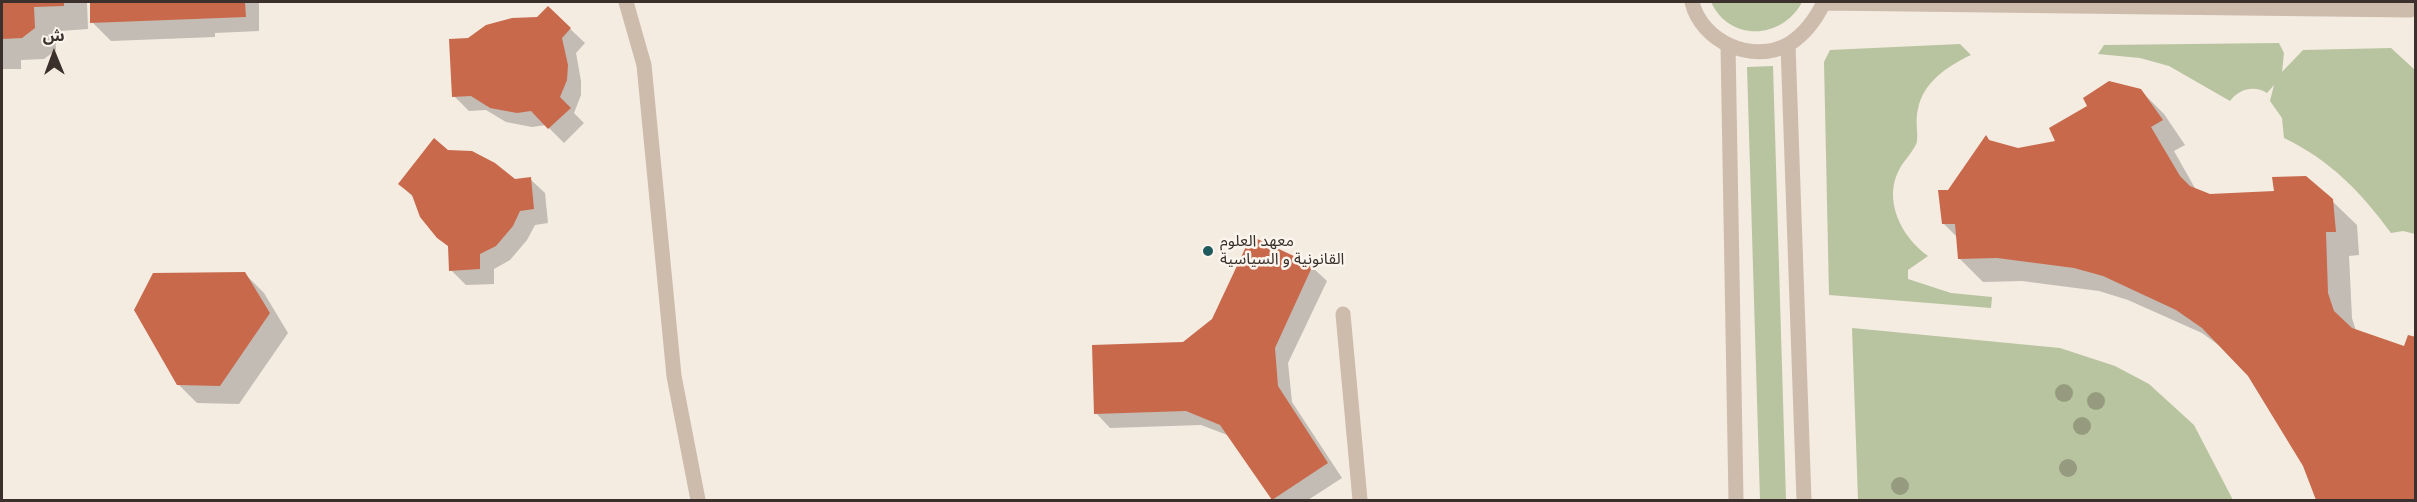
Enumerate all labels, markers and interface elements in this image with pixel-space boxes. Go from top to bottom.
north arrow [24,24,84,84]
text: ش [43,26,65,46]
place label: معهد العلوم القانونية و السياسية [1220,232,1344,270]
marker: معهد العلوم القانونية و السياسية [1201,244,1215,258]

